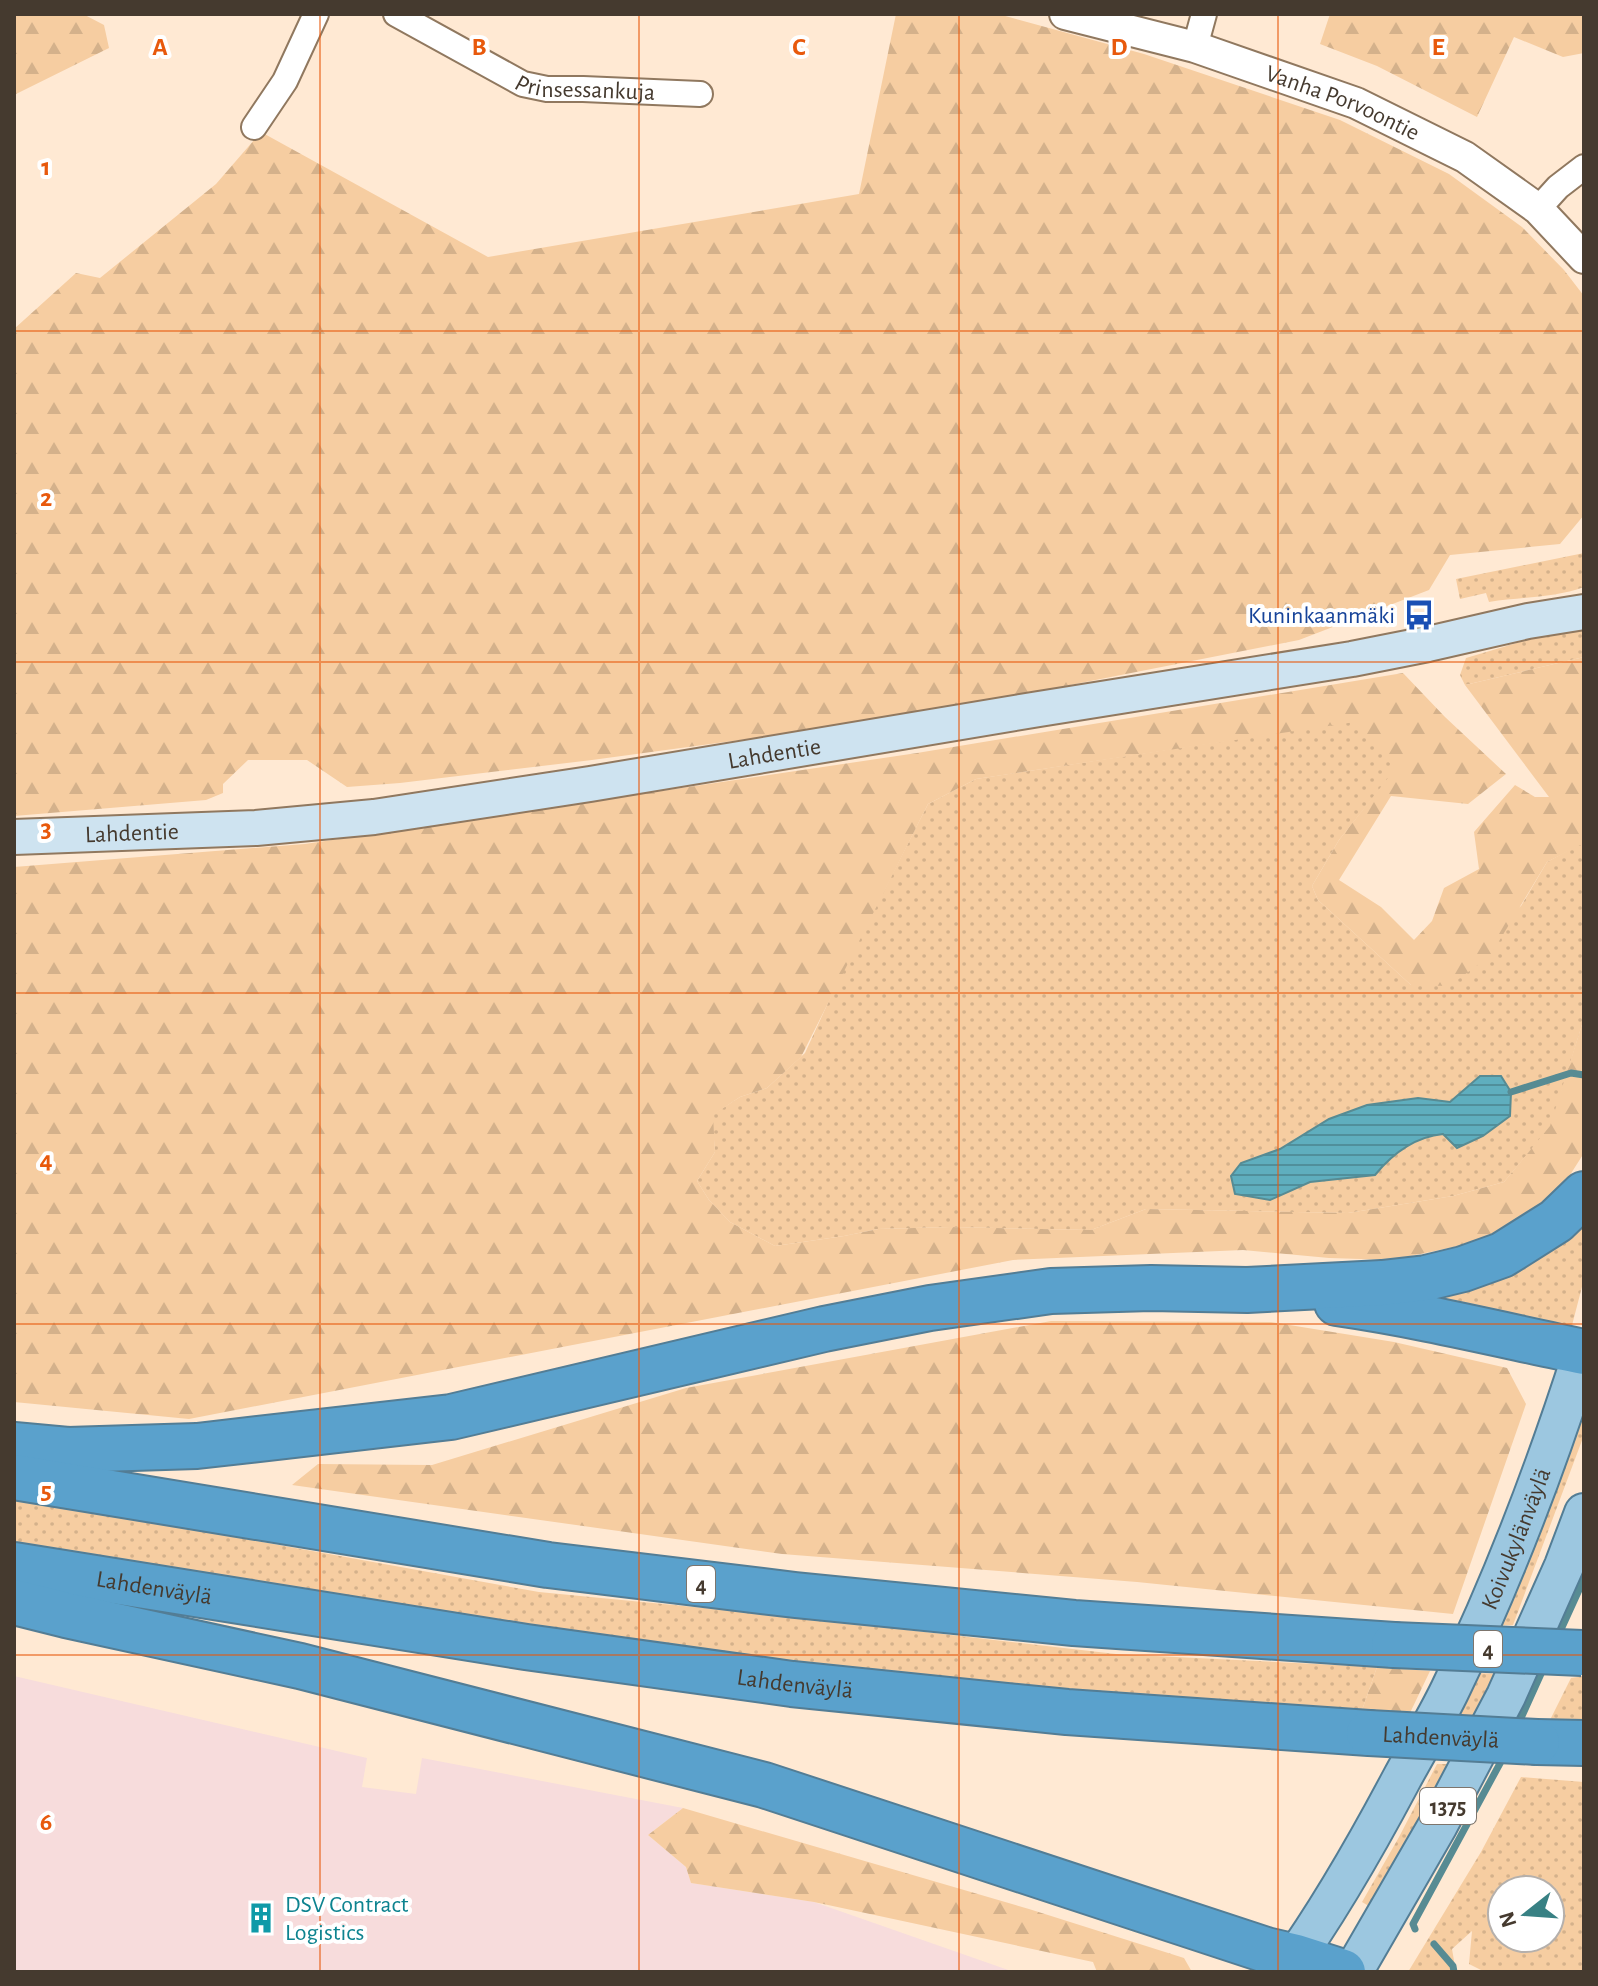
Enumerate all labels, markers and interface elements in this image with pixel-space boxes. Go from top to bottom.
text: A [152,34,168,60]
text: B [471,34,487,60]
text: C [792,34,806,60]
text: D [1110,34,1128,60]
text: E [1431,34,1445,60]
street label: Vanha Porvoontie [1262,61,1423,146]
street label: Prinsessankuja [511,71,656,105]
text: 1 [41,154,51,180]
text: 2 [40,485,52,511]
bus stop icon: Kuninkaanmäki [1402,598,1436,632]
place label: Kuninkaanmäki [1248,604,1395,628]
street label: Lahdentie [726,735,823,774]
text: 3 [40,816,52,842]
street label: Lahdentie [85,820,179,847]
text: 4 [39,1147,53,1173]
street label: Koivukylänväylä [1477,1465,1555,1614]
text: 5 [40,1478,52,1504]
road number: 4 [687,1566,715,1602]
street label: Lahdenväylä [94,1567,214,1610]
road number: 4 [1474,1631,1502,1667]
street label: Lahdenväylä [735,1665,854,1703]
street label: Lahdenväylä [1382,1723,1500,1753]
road number: 1375 [1420,1788,1476,1824]
text: 6 [40,1809,52,1835]
north arrow [1486,1874,1566,1954]
place label: DSV Contract Logistics [285,1893,409,1945]
building icon: DSV Contract Logistics [244,1901,278,1935]
text: N [1495,1909,1521,1930]

